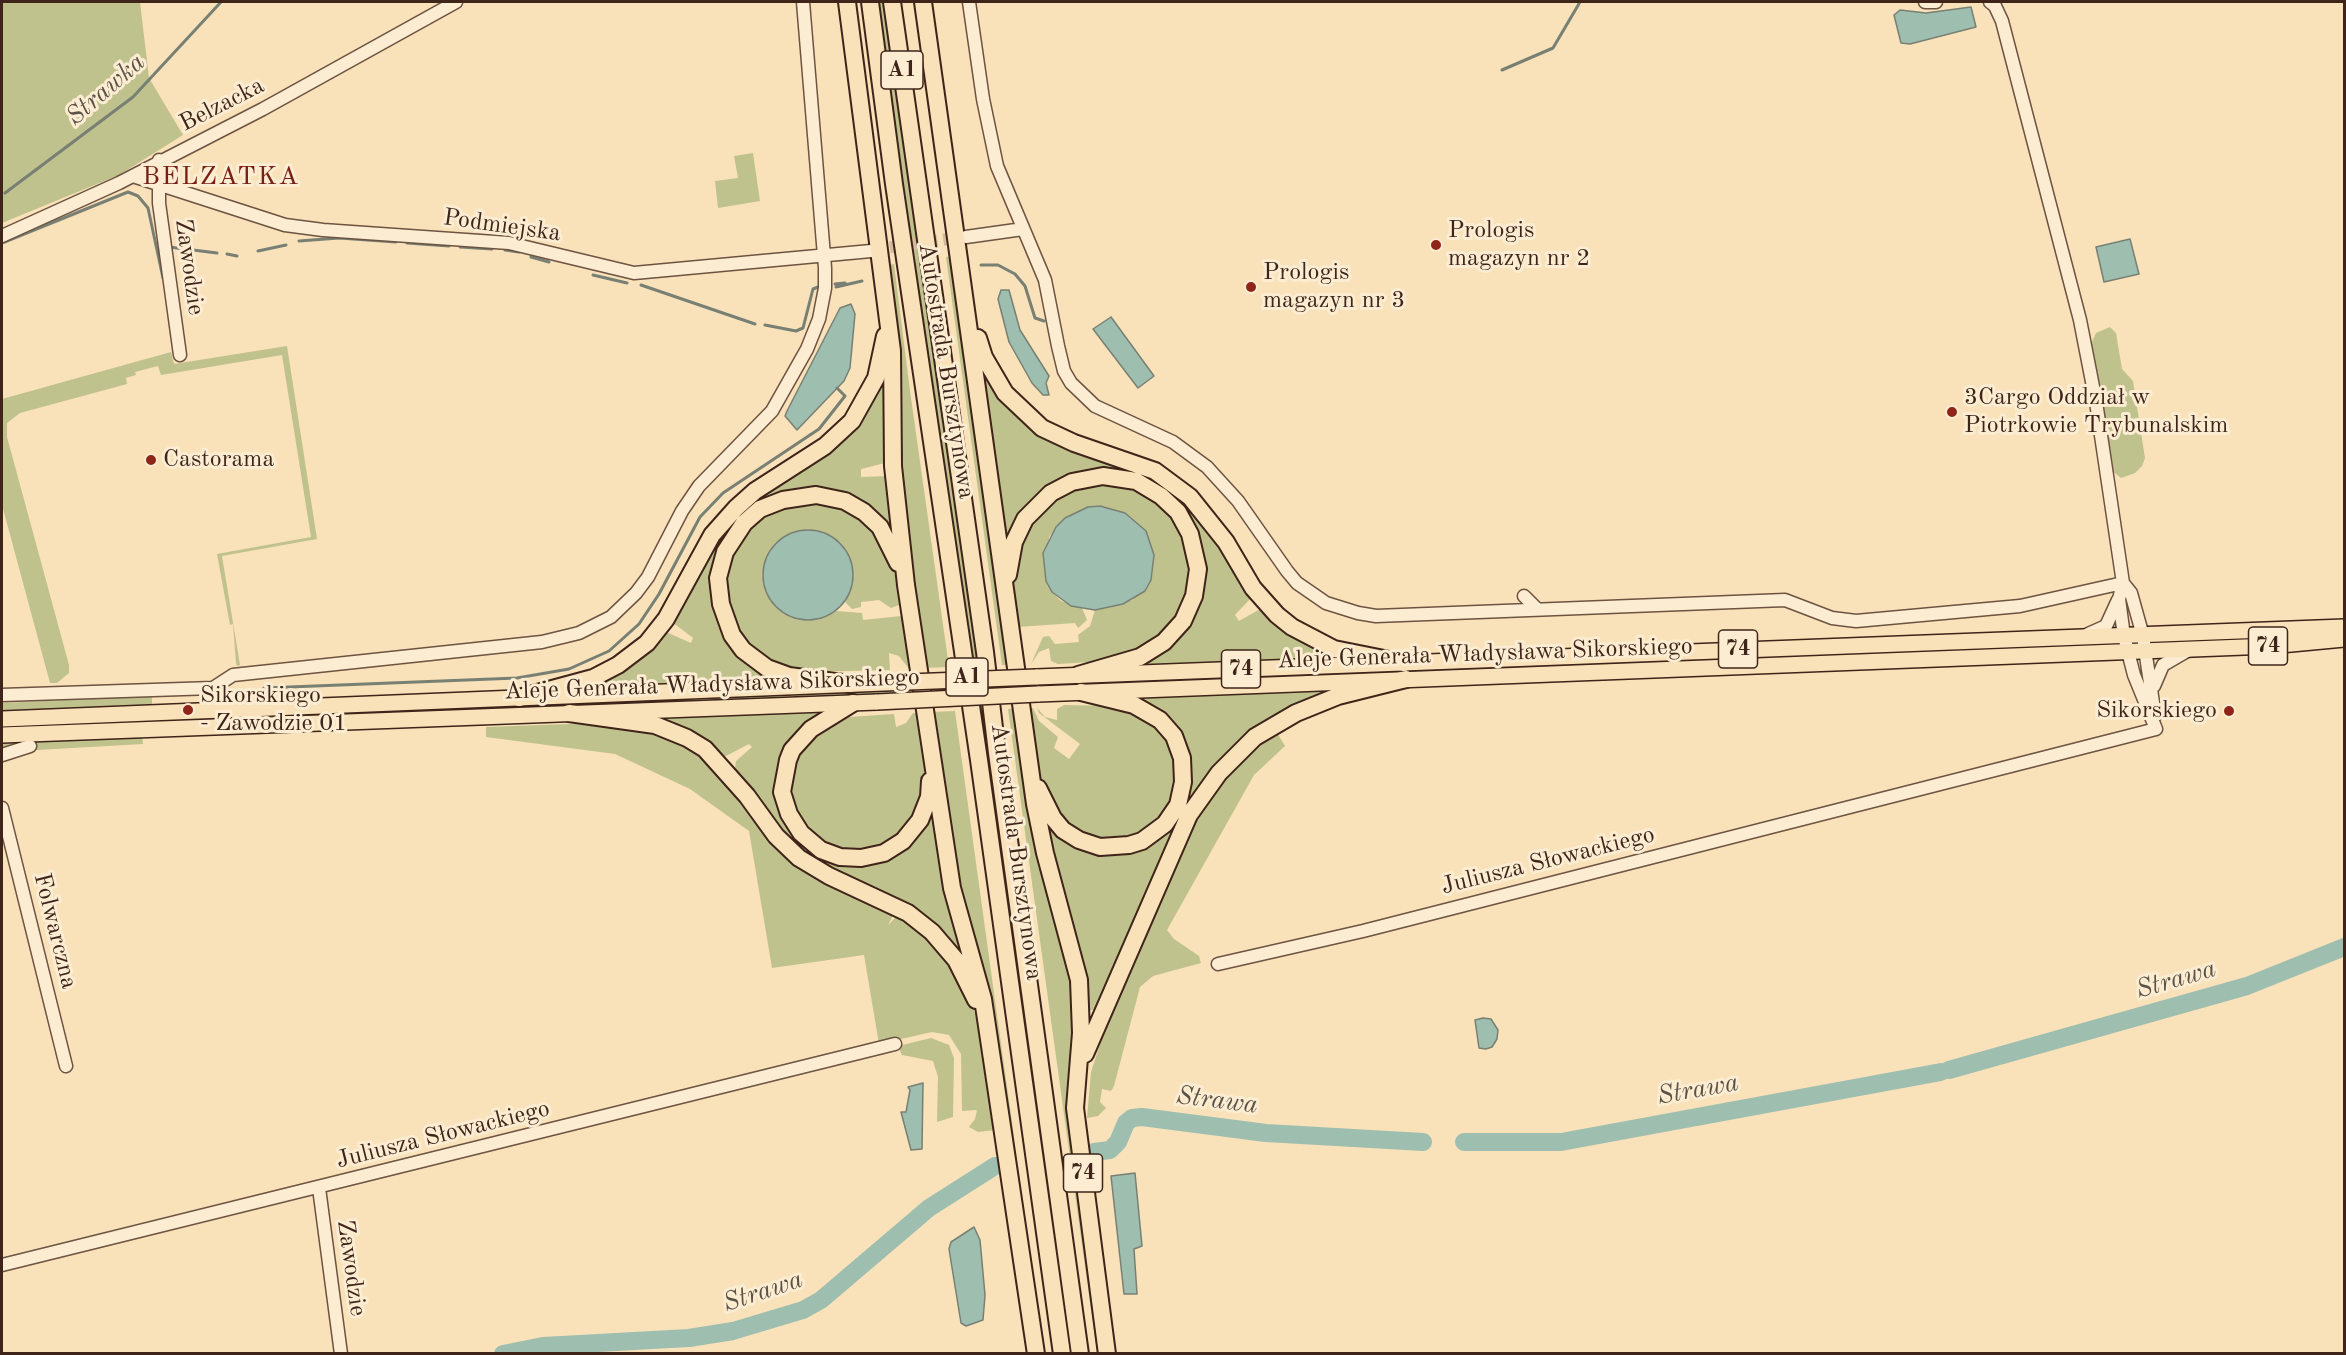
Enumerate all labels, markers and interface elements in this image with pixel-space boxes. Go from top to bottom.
water label: Strawka [60,47,152,133]
road number: A1 [881,51,923,89]
street label: Belzacka [175,71,269,139]
district label: BELZATKA [142,161,300,193]
street label: Podmiejska [441,203,563,249]
street label: Zawodzie [168,217,210,317]
place label: Prologis magazyn nr 2 [1448,217,1590,273]
marker: Prologis magazyn nr 2 [1429,238,1443,252]
street label: Autostrada Bursztynowa [912,241,980,501]
place label: Prologis magazyn nr 3 [1263,259,1405,315]
marker: Prologis magazyn nr 3 [1244,280,1258,294]
place label: 3Cargo Oddział w Piotrkowie Trybunalskim [1964,384,2228,440]
marker: 3Cargo Oddział w Piotrkowie Trybunalskim [1945,405,1959,419]
place label: Castorama [163,446,274,474]
marker: Castorama [144,453,158,467]
road number: 74 [2248,627,2288,665]
road number: 74 [1718,630,1758,668]
street label: Aleje Generała Władysława Sikorskiego [1277,632,1693,676]
road number: 74 [1222,650,1260,688]
road number: A1 [946,658,988,696]
street label: Aleje Generała Władysława Sikorskiego [504,663,920,707]
place label: Sikorskiego - Zawodzie 01 [200,682,347,738]
place label: Sikorskiego [2096,697,2217,725]
marker: Sikorskiego - Zawodzie 01 [181,703,195,717]
marker: Sikorskiego [2222,704,2236,718]
street label: Autostrada Bursztynowa [984,722,1048,982]
street label: Juliusza Słowackiego [1438,821,1658,901]
street label: Folwarczna [27,870,83,992]
water label: Strawa [2132,954,2220,1006]
water label: Strawa [1655,1068,1741,1112]
water label: Strawa [1174,1081,1260,1121]
street label: Juliusza Słowackiego [333,1095,553,1175]
road number: 74 [1064,1154,1102,1192]
street label: Zawodzie [330,1218,372,1318]
water label: Strawa [719,1264,807,1320]

